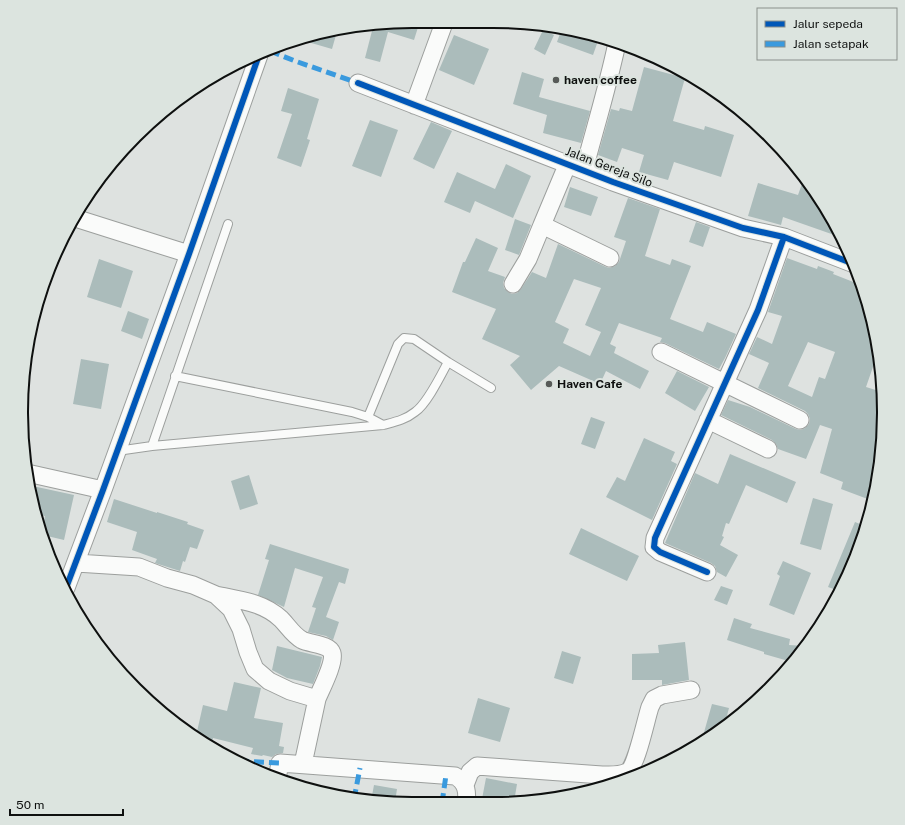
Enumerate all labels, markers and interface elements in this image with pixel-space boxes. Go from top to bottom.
legend [757,8,897,60]
text: Jalur sepeda [793,17,863,31]
text: Jalan setapak [793,37,869,51]
place label: haven coffee [564,73,637,87]
marker: haven coffee [551,75,561,85]
street label: Jalan Gereja Silo [563,144,655,190]
place label: Haven Cafe [557,377,622,391]
marker: Haven Cafe [544,379,554,389]
scale bar [10,791,123,817]
text: 50 m [16,798,44,812]

